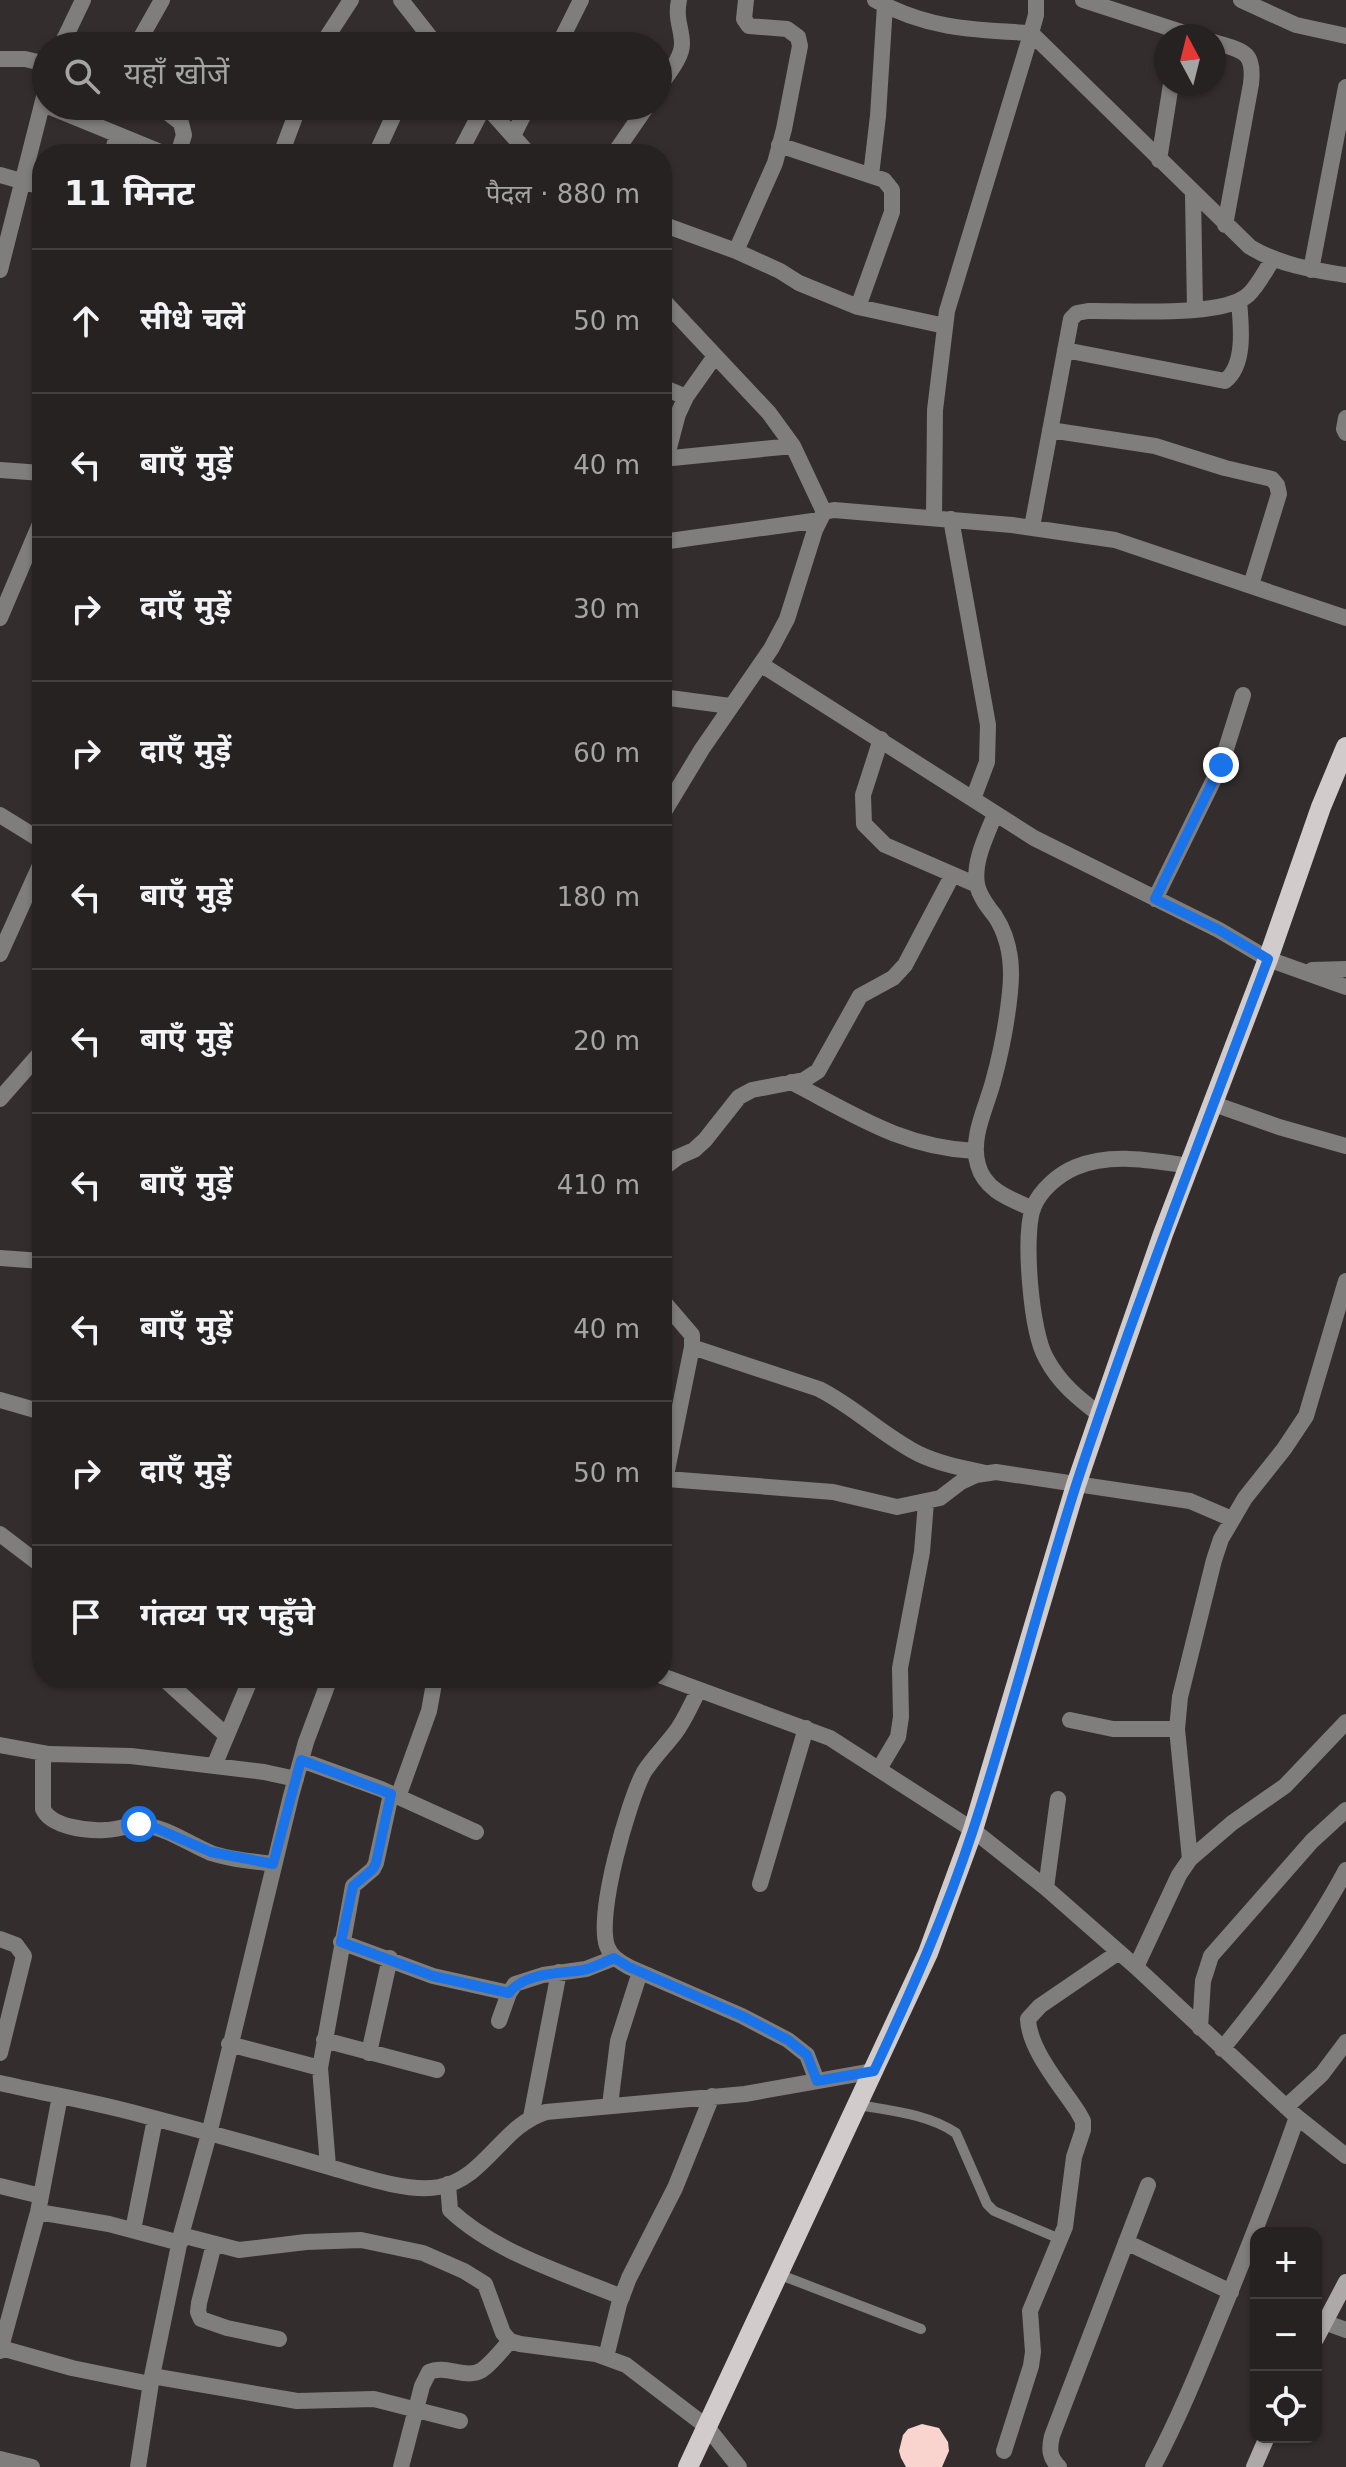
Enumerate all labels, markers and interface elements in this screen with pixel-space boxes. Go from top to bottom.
north arrow [1154,24,1226,96]
search box [32,32,672,120]
icon: search [60,54,104,98]
text: यहाँ खोजें [124,56,229,91]
text: 11 मिनट [64,173,195,213]
text: पैदल · 880 m [486,179,640,209]
icon: ahead [64,299,108,343]
text: सीधे चलें [140,301,245,336]
text: 50 m [573,306,640,336]
icon: left [64,443,108,487]
text: बाएँ मुड़ें [140,445,233,480]
text: 40 m [573,450,640,480]
icon: right [64,587,108,631]
text: दाएँ मुड़ें [140,589,231,624]
text: 30 m [573,594,640,624]
icon: right [64,731,108,775]
text: दाएँ मुड़ें [140,733,231,768]
text: 60 m [573,738,640,768]
route end [1203,747,1239,783]
icon: left [64,875,108,919]
text: बाएँ मुड़ें [140,877,233,912]
text: 180 m [557,882,640,912]
icon: left [64,1019,108,1063]
text: बाएँ मुड़ें [140,1021,233,1056]
text: 20 m [573,1026,640,1056]
icon: left [64,1163,108,1207]
text: बाएँ मुड़ें [140,1165,233,1200]
text: 410 m [557,1170,640,1200]
icon: left [64,1307,108,1351]
text: बाएँ मुड़ें [140,1309,233,1344]
text: 40 m [573,1314,640,1344]
icon: right [64,1451,108,1495]
text: दाएँ मुड़ें [140,1453,231,1488]
text: 50 m [573,1458,640,1488]
icon: arrive [64,1595,108,1639]
text: गंतव्य पर पहुँचे [140,1597,315,1632]
route start [121,1806,157,1842]
map controls [1250,2227,1322,2443]
button: + [1250,2227,1322,2299]
button: − [1250,2299,1322,2371]
button: locate [1250,2371,1322,2443]

